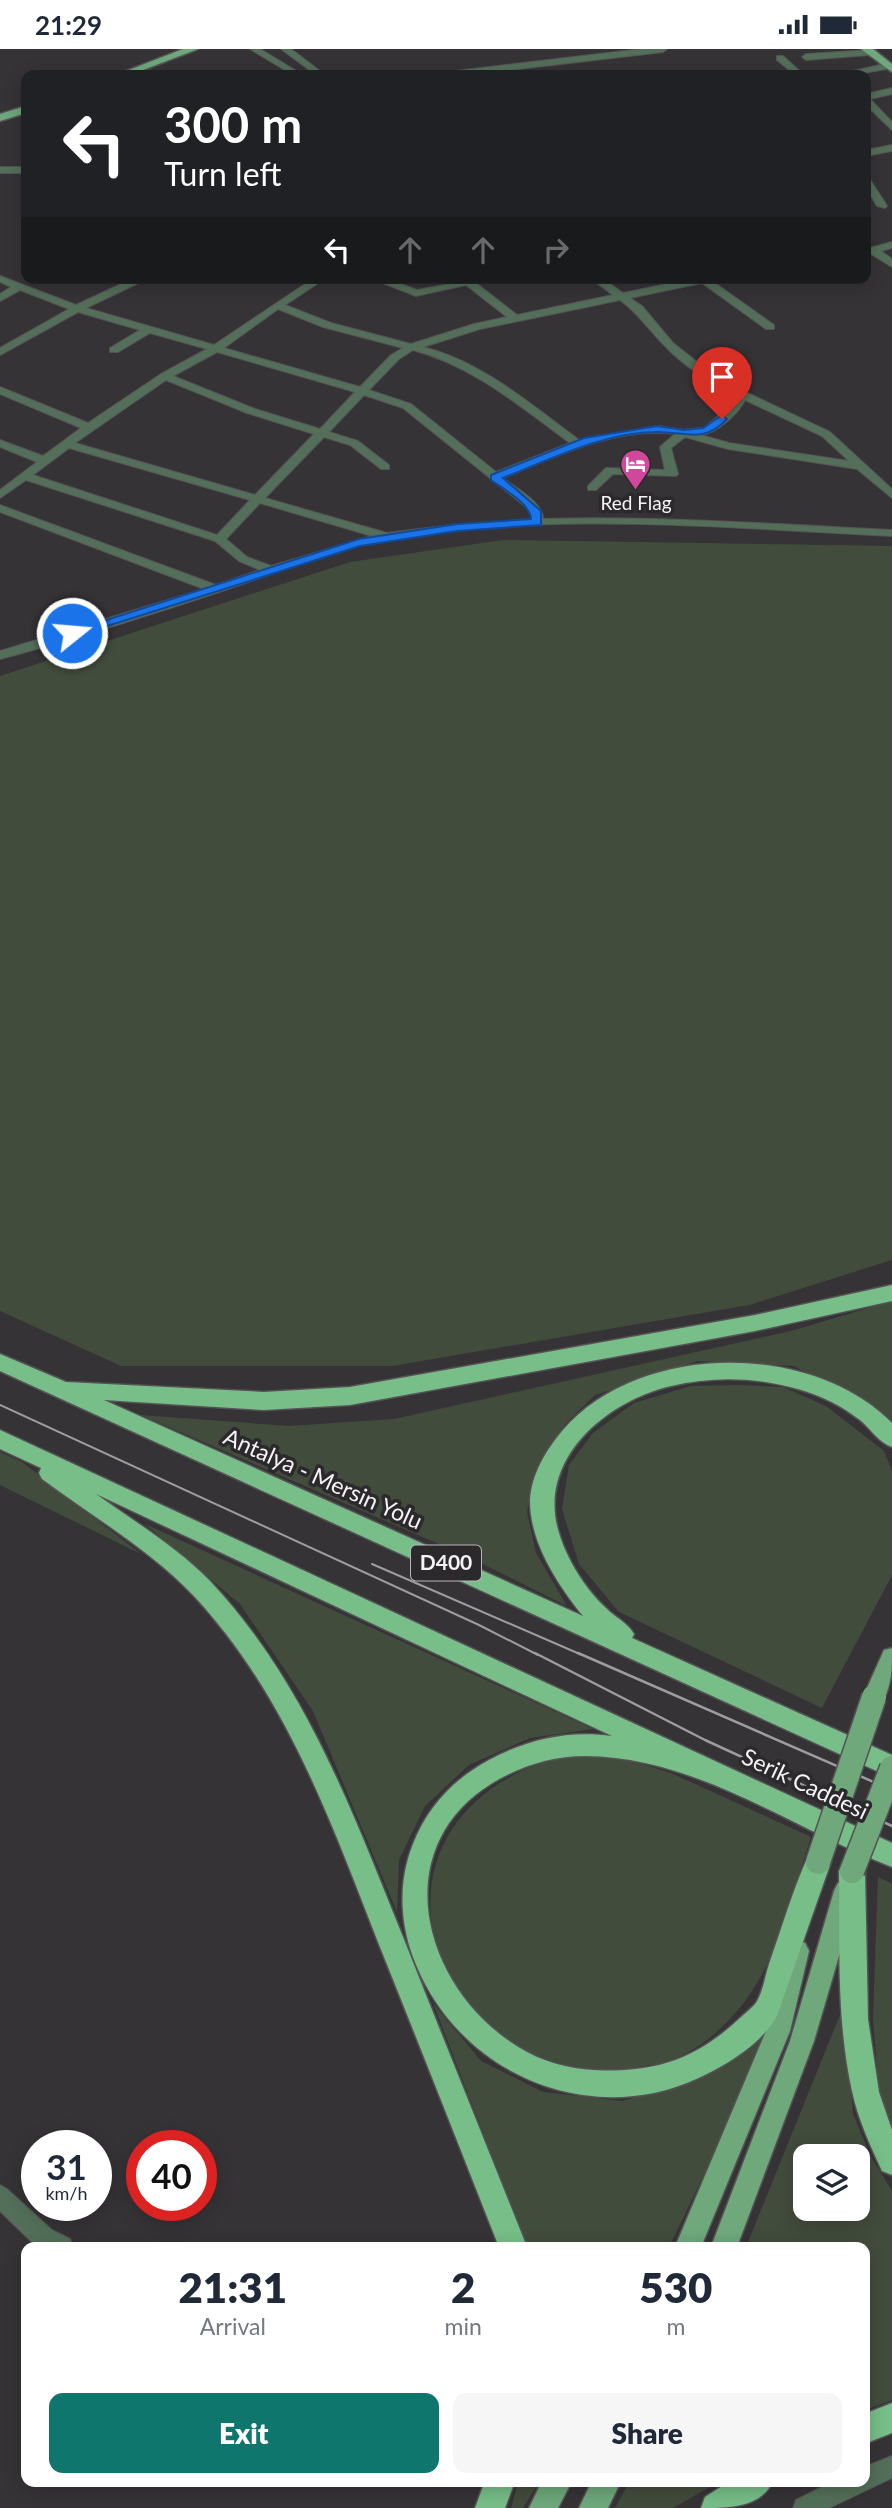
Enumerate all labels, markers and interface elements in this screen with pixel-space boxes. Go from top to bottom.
text: 21:29 [35,9,102,41]
text: 300 m [164,95,302,153]
icon: left [49,98,140,189]
text: Turn left [164,154,281,193]
icon: left [318,231,356,269]
icon: ahead [391,231,429,269]
icon: ahead [464,231,502,269]
icon: right [537,231,575,269]
pin [692,347,752,419]
icon: arrive [703,358,741,396]
hotel icon: Red Flag [619,447,653,491]
place label: Red Flag [600,491,672,514]
position arrow [35,596,109,670]
street label: Antalya - Mersin Yolu [220,1422,427,1535]
road number: D400 [411,1545,481,1581]
street label: Serik Caddesi [738,1742,873,1825]
speed limit sign: 40 [126,2130,217,2221]
map controls [793,2144,870,2221]
button: layers [793,2144,870,2221]
text: 31 [46,2145,87,2187]
text: km/h [45,2182,88,2204]
text: 21:31 [179,2262,287,2312]
text: 2 [451,2262,475,2312]
text: 530 [639,2262,712,2312]
text: Arrival [200,2312,266,2340]
text: min [445,2312,482,2340]
text: m [666,2312,685,2340]
button: Exit [49,2393,439,2473]
button: Share [453,2393,842,2473]

